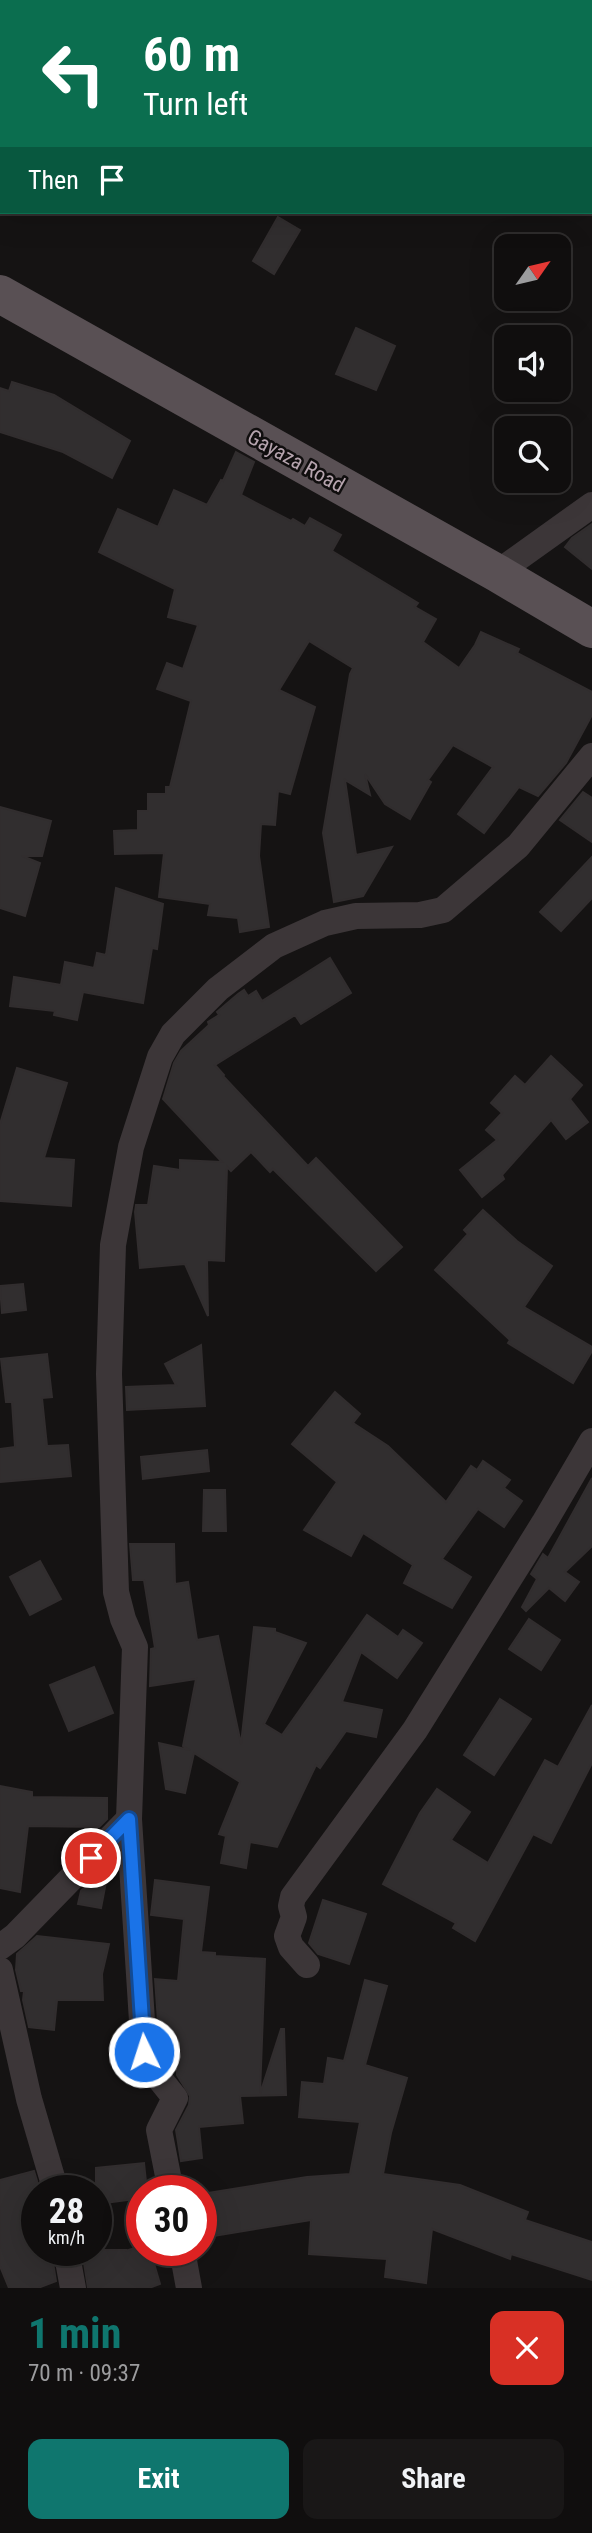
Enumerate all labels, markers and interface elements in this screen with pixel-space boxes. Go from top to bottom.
text: 60 m [143,26,240,83]
icon: left [28,28,119,119]
text: Turn left [143,85,248,123]
icon: arrive [93,161,131,199]
text: Then [28,165,79,195]
north arrow [494,234,570,312]
map controls [494,234,571,493]
button: sound [494,325,571,402]
button: search [494,416,571,493]
street label: Gayaza Road [243,425,349,497]
pin [61,1828,121,1888]
icon: arrive [72,1839,110,1877]
position arrow [107,2015,181,2089]
speed limit sign: 30 [126,2175,217,2266]
text: 28 [49,2191,84,2232]
text: km/h [48,2227,85,2248]
text: 1 min [28,2309,121,2358]
button: close [490,2311,564,2385]
text: 70 m · 09:37 [28,2360,140,2387]
button: Exit [28,2439,289,2519]
button: Share [303,2439,564,2519]

